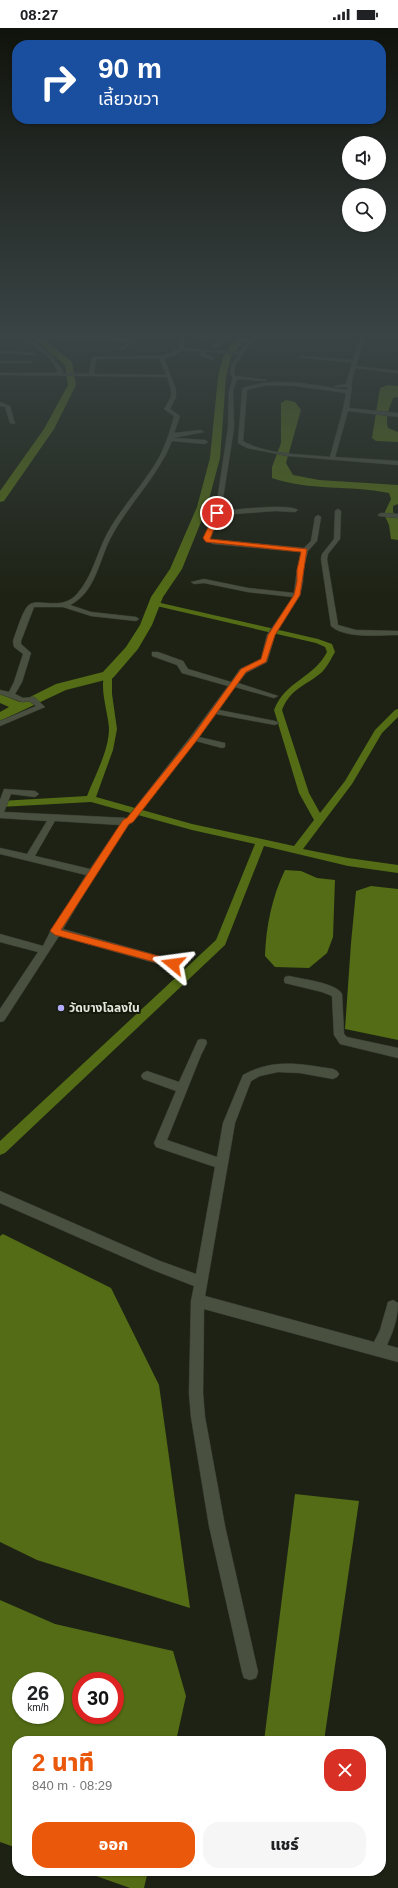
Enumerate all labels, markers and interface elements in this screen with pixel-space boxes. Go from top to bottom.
text: 08:27 [20,6,58,23]
text: 90 m [98,53,162,84]
icon: right [32,56,84,108]
text: เลี้ยวขวา [98,89,159,109]
map controls [342,136,386,232]
button: sound [342,136,386,180]
button: search [342,188,386,232]
pin [200,496,234,530]
icon: arrive [206,502,228,524]
position arrow [152,943,194,985]
place label: วัดบางโฉลงใน [69,1001,140,1015]
marker: วัดบางโฉลงใน [56,1003,66,1013]
speed limit sign: 30 [72,1672,124,1724]
text: 26 [27,1682,49,1704]
text: km/h [27,1702,49,1713]
text: 2 นาที [32,1749,94,1776]
button: close [324,1749,366,1791]
text: 840 m · 08:29 [32,1778,112,1793]
button: ออก [32,1822,195,1868]
button: แชร์ [203,1822,366,1868]

